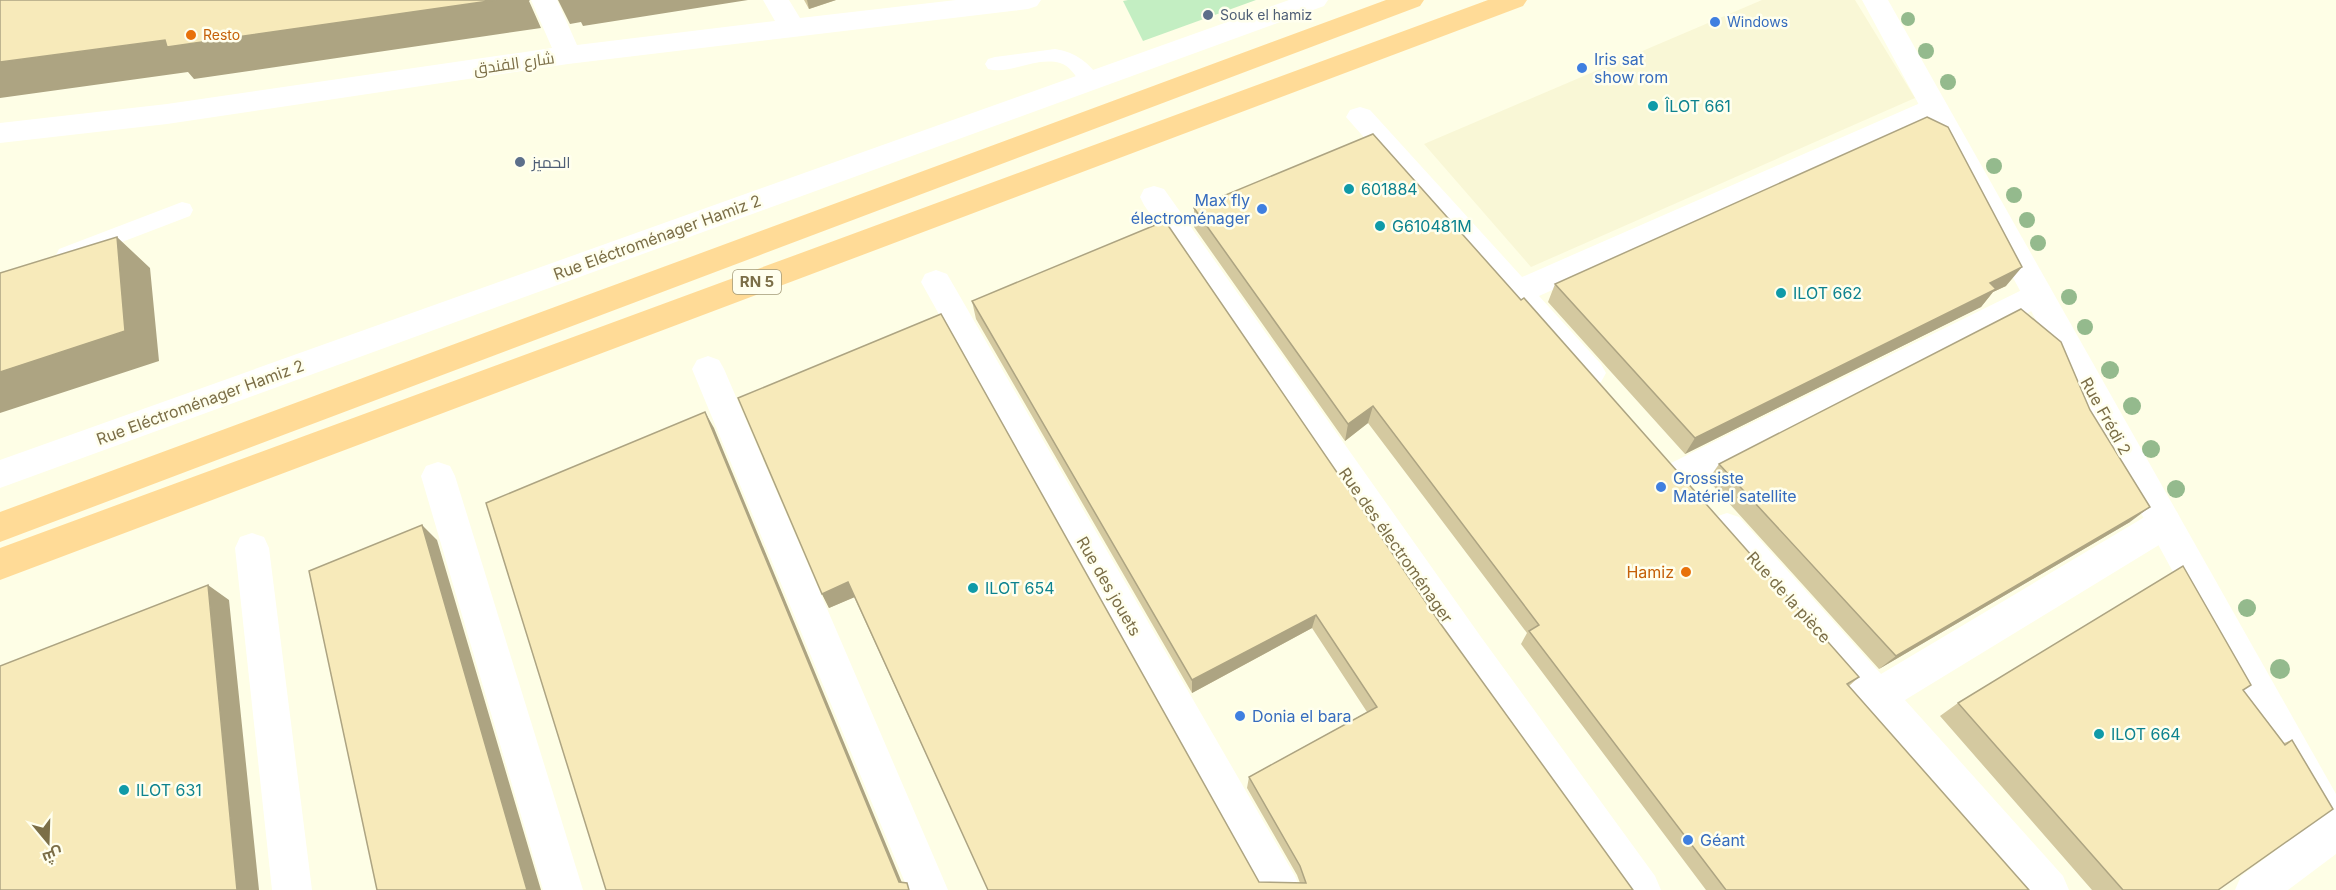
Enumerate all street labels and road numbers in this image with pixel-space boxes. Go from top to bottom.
street label: شارع الفندق [472,47,556,81]
street label: Rue Eléctroménager Hamiz 2 [550,190,764,284]
road number: RN 5 [733,270,781,294]
street label: Rue Eléctroménager Hamiz 2 [93,355,307,449]
street label: Rue Frédi 2 [2077,374,2135,458]
street label: Rue des électroménager [1335,464,1457,626]
street label: Rue des jouets [1072,533,1146,639]
street label: Rue de la pièce [1743,547,1835,647]

